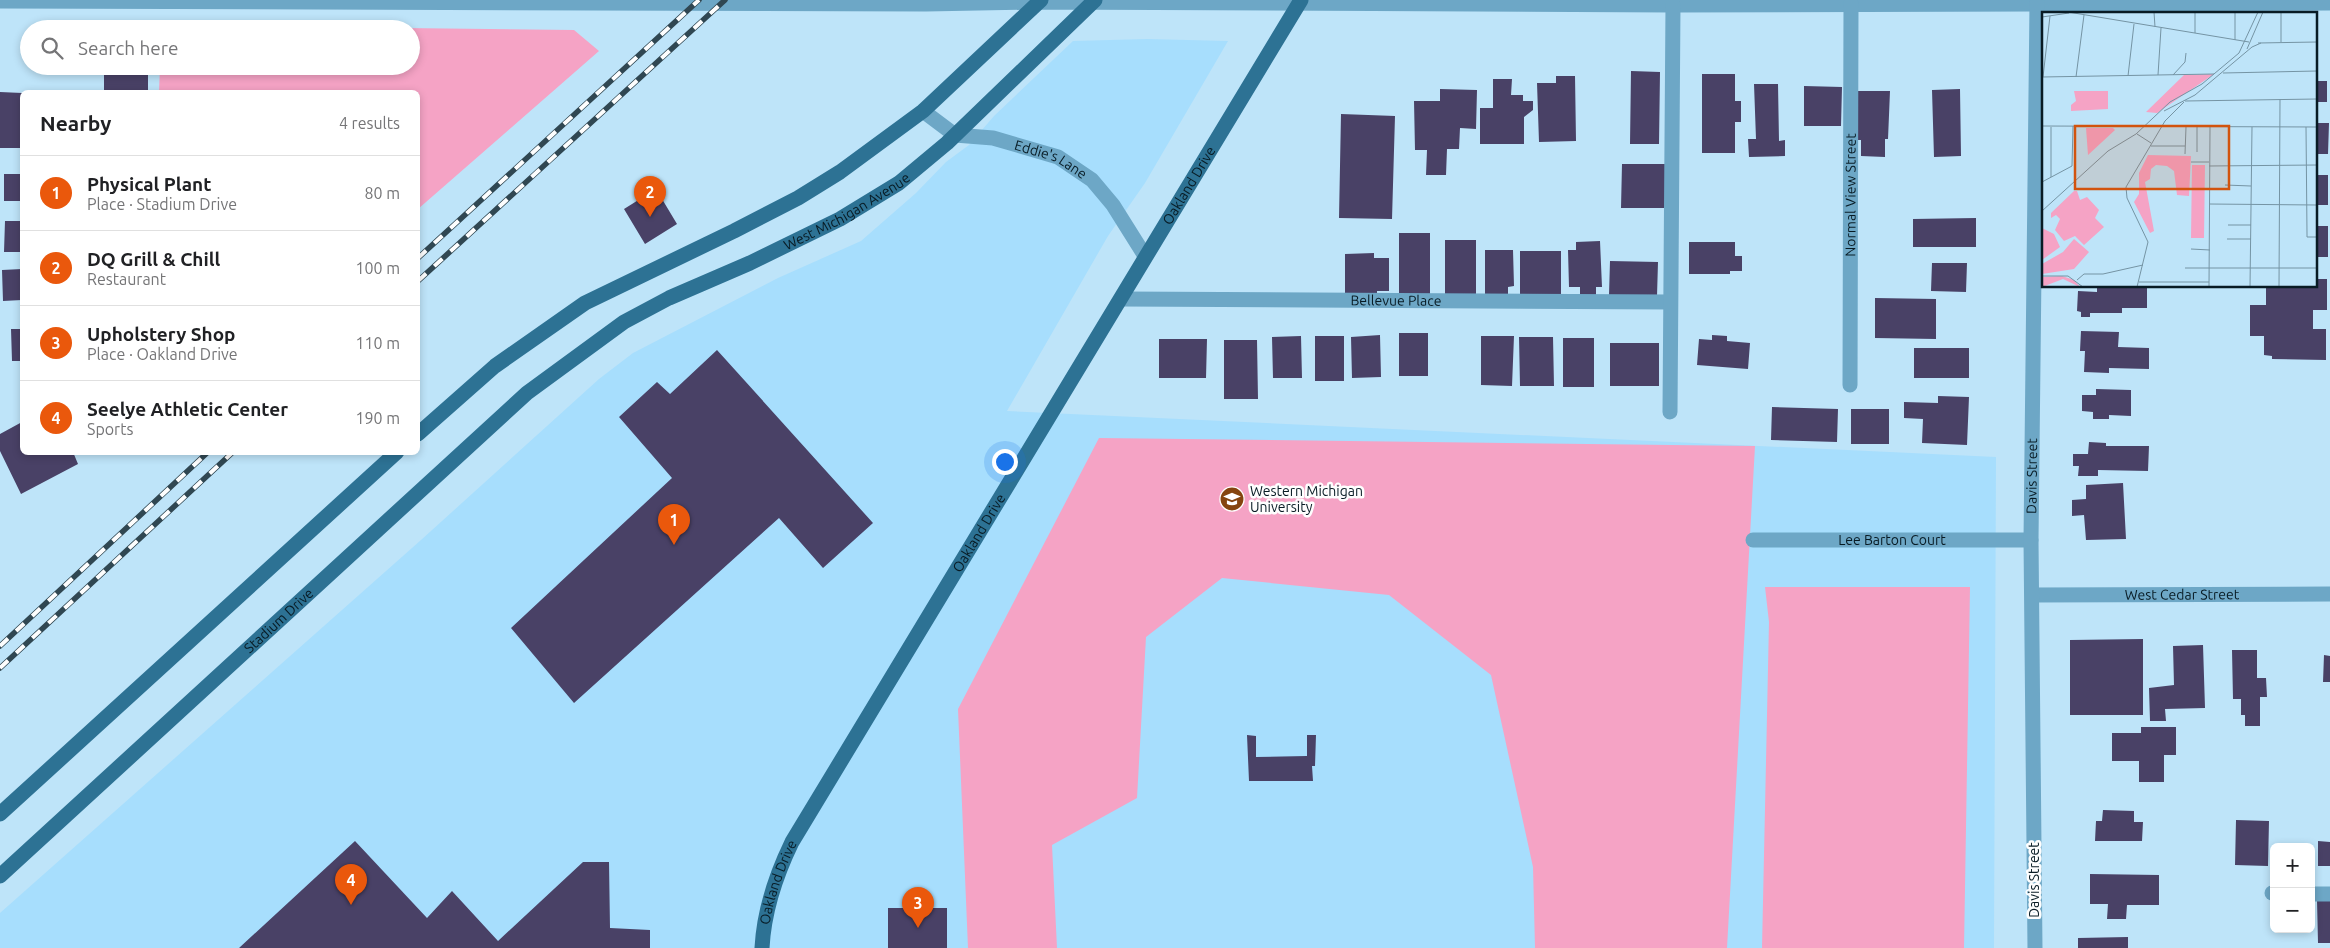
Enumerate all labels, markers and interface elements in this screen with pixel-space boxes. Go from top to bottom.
inset map [2042,12,2318,288]
search box [20,20,420,75]
icon: search [38,34,66,62]
text: Search here [78,37,178,59]
text: Nearby [40,111,111,135]
text: 4 results [339,114,400,132]
street label: Normal View Street [1842,133,1859,257]
street label: Eddie's Lane [1013,137,1090,182]
street label: Oakland Drive [1159,143,1219,228]
street label: West Michigan Avenue [781,169,913,253]
text: Physical Plant [87,173,211,195]
pin: 2 [634,176,666,217]
text: 1 [51,184,61,202]
text: 80 m [364,184,400,202]
text: Place · Stadium Drive [87,195,237,213]
text: DQ Grill & Chill [87,248,220,270]
text: 2 [51,259,61,277]
text: 100 m [355,259,400,277]
text: Restaurant [87,270,166,288]
street label: Bellevue Place [1350,292,1442,309]
text: Upholstery Shop [87,323,236,345]
text: 3 [51,334,61,352]
text: 110 m [355,334,400,352]
text: Place · Oakland Drive [87,345,238,363]
text: Seelye Athletic Center [87,398,288,420]
text: 4 [51,409,61,427]
text: 190 m [355,409,400,427]
text: Sports [87,420,133,438]
street label: Davis Street [2023,438,2040,514]
your location [992,449,1018,475]
place label: Western Michigan University [1250,483,1363,515]
school or university icon: Western Michigan University [1219,486,1245,512]
street label: Oakland Drive [949,491,1009,575]
pin: 1 [658,504,690,545]
street label: Lee Barton Court [1838,532,1946,548]
street label: Stadium Drive [241,585,317,656]
street label: West Cedar Street [2125,586,2240,603]
street label: Oakland Drive [757,837,800,926]
street label: Davis Street [2026,842,2042,918]
map controls [2270,843,2315,933]
button: + [2270,843,2315,888]
pin: 4 [335,864,367,905]
pin: 3 [902,887,934,928]
button: − [2270,888,2315,933]

